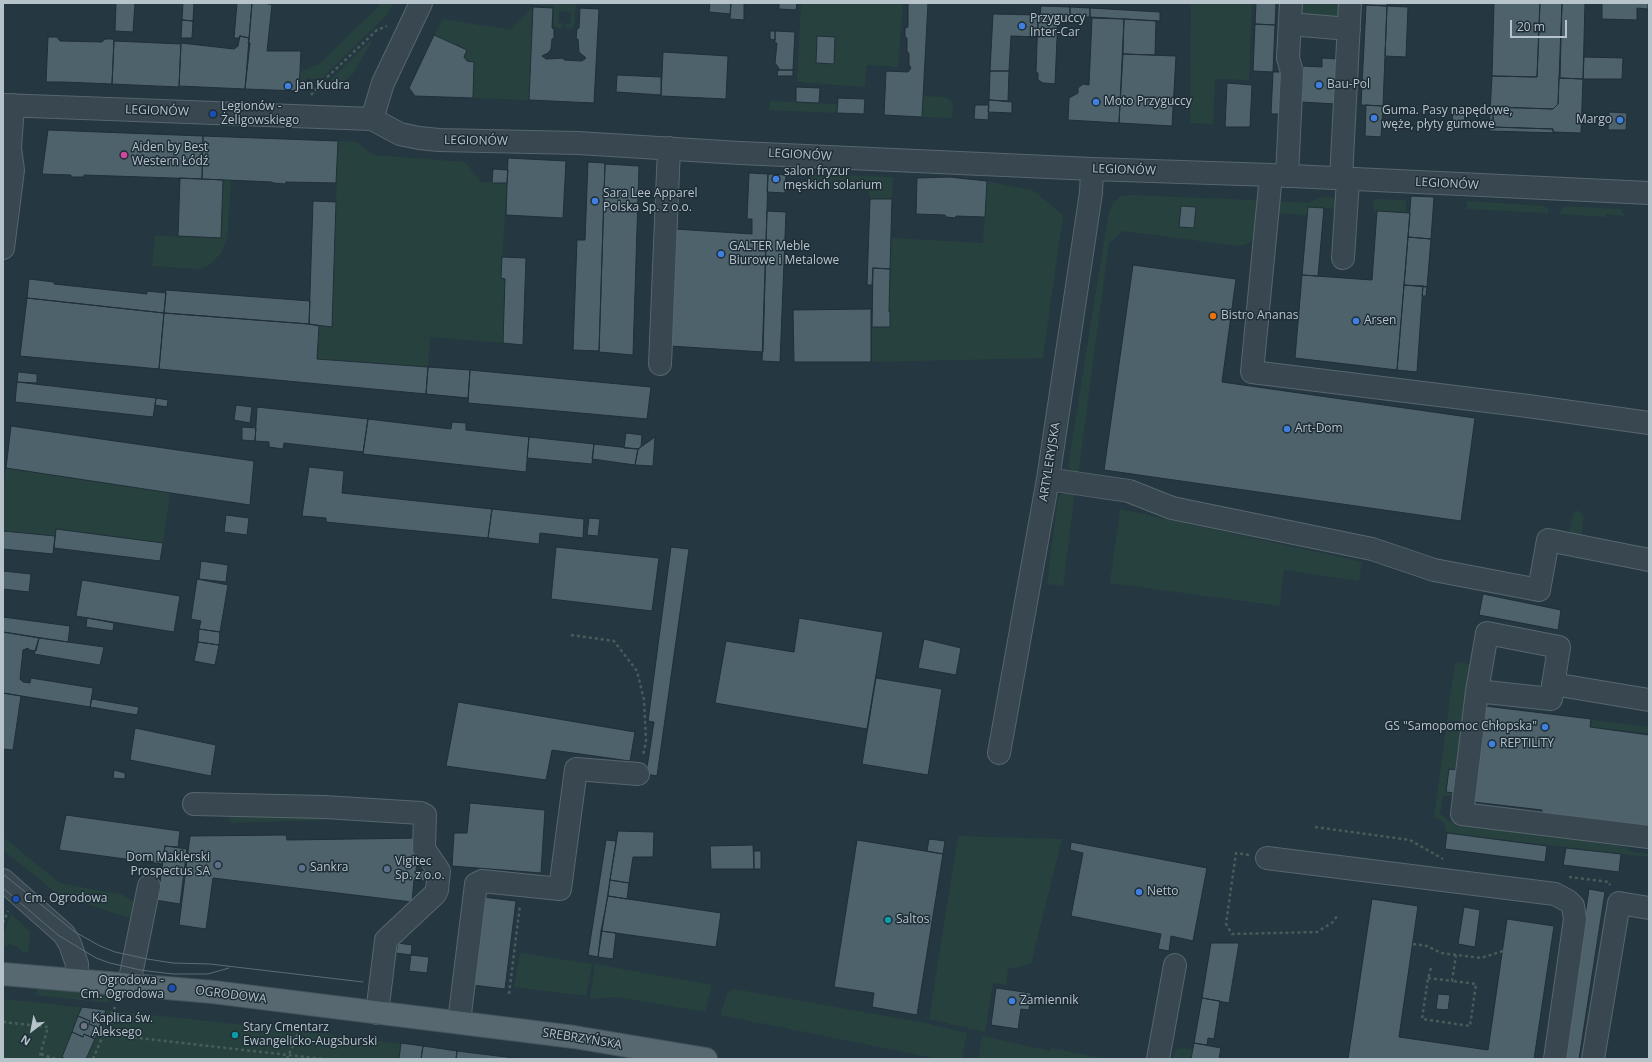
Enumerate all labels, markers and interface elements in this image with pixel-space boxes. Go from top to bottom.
place label: Przyguccy Inter-Car [1030,12,1085,40]
scale bar [1512,12,1569,38]
text: 20 m [1517,18,1545,35]
marker: Przyguccy Inter-Car [1017,21,1027,31]
place label: Bau-Pol [1327,78,1370,92]
place label: Jan Kudra [296,79,350,93]
marker: Bau-Pol [1314,80,1324,90]
marker: Jan Kudra [283,81,293,91]
place label: Moto Przyguccy [1104,95,1192,109]
marker: Moto Przyguccy [1091,97,1101,107]
place label: Legionów - Żeligowskiego [221,100,299,128]
street label: LEGIONÓW [125,103,189,119]
place label: Guma. Pasy napędowe, węże, płyty gumowe [1382,104,1513,132]
marker: Legionów - Żeligowskiego [208,109,218,119]
marker: Guma. Pasy napędowe, węże, płyty gumowe [1369,113,1379,123]
place label: Margo [1576,113,1612,127]
marker: Margo [1615,115,1625,125]
street label: LEGIONÓW [444,133,508,149]
place label: Aiden by Best Western Łódź [132,141,208,169]
street label: LEGIONÓW [768,146,832,164]
marker: Aiden by Best Western Łódź [119,150,129,160]
street label: LEGIONÓW [1092,162,1156,178]
place label: salon fryzur męskich solarium [784,165,882,193]
marker: salon fryzur męskich solarium [771,174,781,184]
street label: LEGIONÓW [1415,175,1479,193]
place label: Sara Lee Apparel Polska Sp. z o.o. [603,187,697,215]
marker: Sara Lee Apparel Polska Sp. z o.o. [590,196,600,206]
place label: GALTER Meble Biurowe i Metalowe [729,240,839,268]
marker: GALTER Meble Biurowe i Metalowe [716,249,726,259]
place label: Bistro Ananas [1221,309,1298,323]
marker: Bistro Ananas [1208,311,1218,321]
place label: Arsen [1364,314,1396,328]
marker: Arsen [1351,316,1361,326]
street label: ARTYLERYJSKA [1037,421,1063,503]
place label: Art-Dom [1295,422,1343,436]
marker: Art-Dom [1282,424,1292,434]
place label: GS "Samopomoc Chłopska" [1384,720,1537,734]
marker: GS "Samopomoc Chłopska" [1540,722,1550,732]
place label: REPTILiTY [1500,737,1554,751]
marker: REPTILiTY [1487,739,1497,749]
place label: Dom Maklerski Prospectus SA [126,851,210,879]
place label: Vigitec Sp. z o.o. [395,855,445,883]
marker: Dom Maklerski Prospectus SA [213,860,223,870]
place label: Sankra [310,861,348,875]
marker: Sankra [297,863,307,873]
marker: Vigitec Sp. z o.o. [382,864,392,874]
place label: Netto [1147,885,1179,899]
marker: Netto [1134,887,1144,897]
place label: Cm. Ogrodowa [24,892,107,906]
marker: Cm. Ogrodowa [11,894,21,904]
place label: Saltos [896,913,929,927]
marker: Saltos [883,915,893,925]
place label: Ogrodowa - Cm. Ogrodowa [81,974,164,1002]
marker: Ogrodowa - Cm. Ogrodowa [167,983,177,993]
street label: OGRODOWA [195,983,267,1007]
place label: Zamiennik [1020,994,1078,1008]
marker: Zamiennik [1007,996,1017,1006]
north arrow [12,1010,52,1050]
place label: Kaplica św. Aleksego [92,1012,153,1040]
marker: Kaplica św. Aleksego [79,1021,89,1031]
place label: Stary Cmentarz Ewangelicko-Augsburski [243,1021,377,1049]
street label: SREBRZYŃSKA [541,1026,623,1052]
marker: Stary Cmentarz Ewangelicko-Augsburski [230,1030,240,1040]
text: N [18,1032,33,1049]

